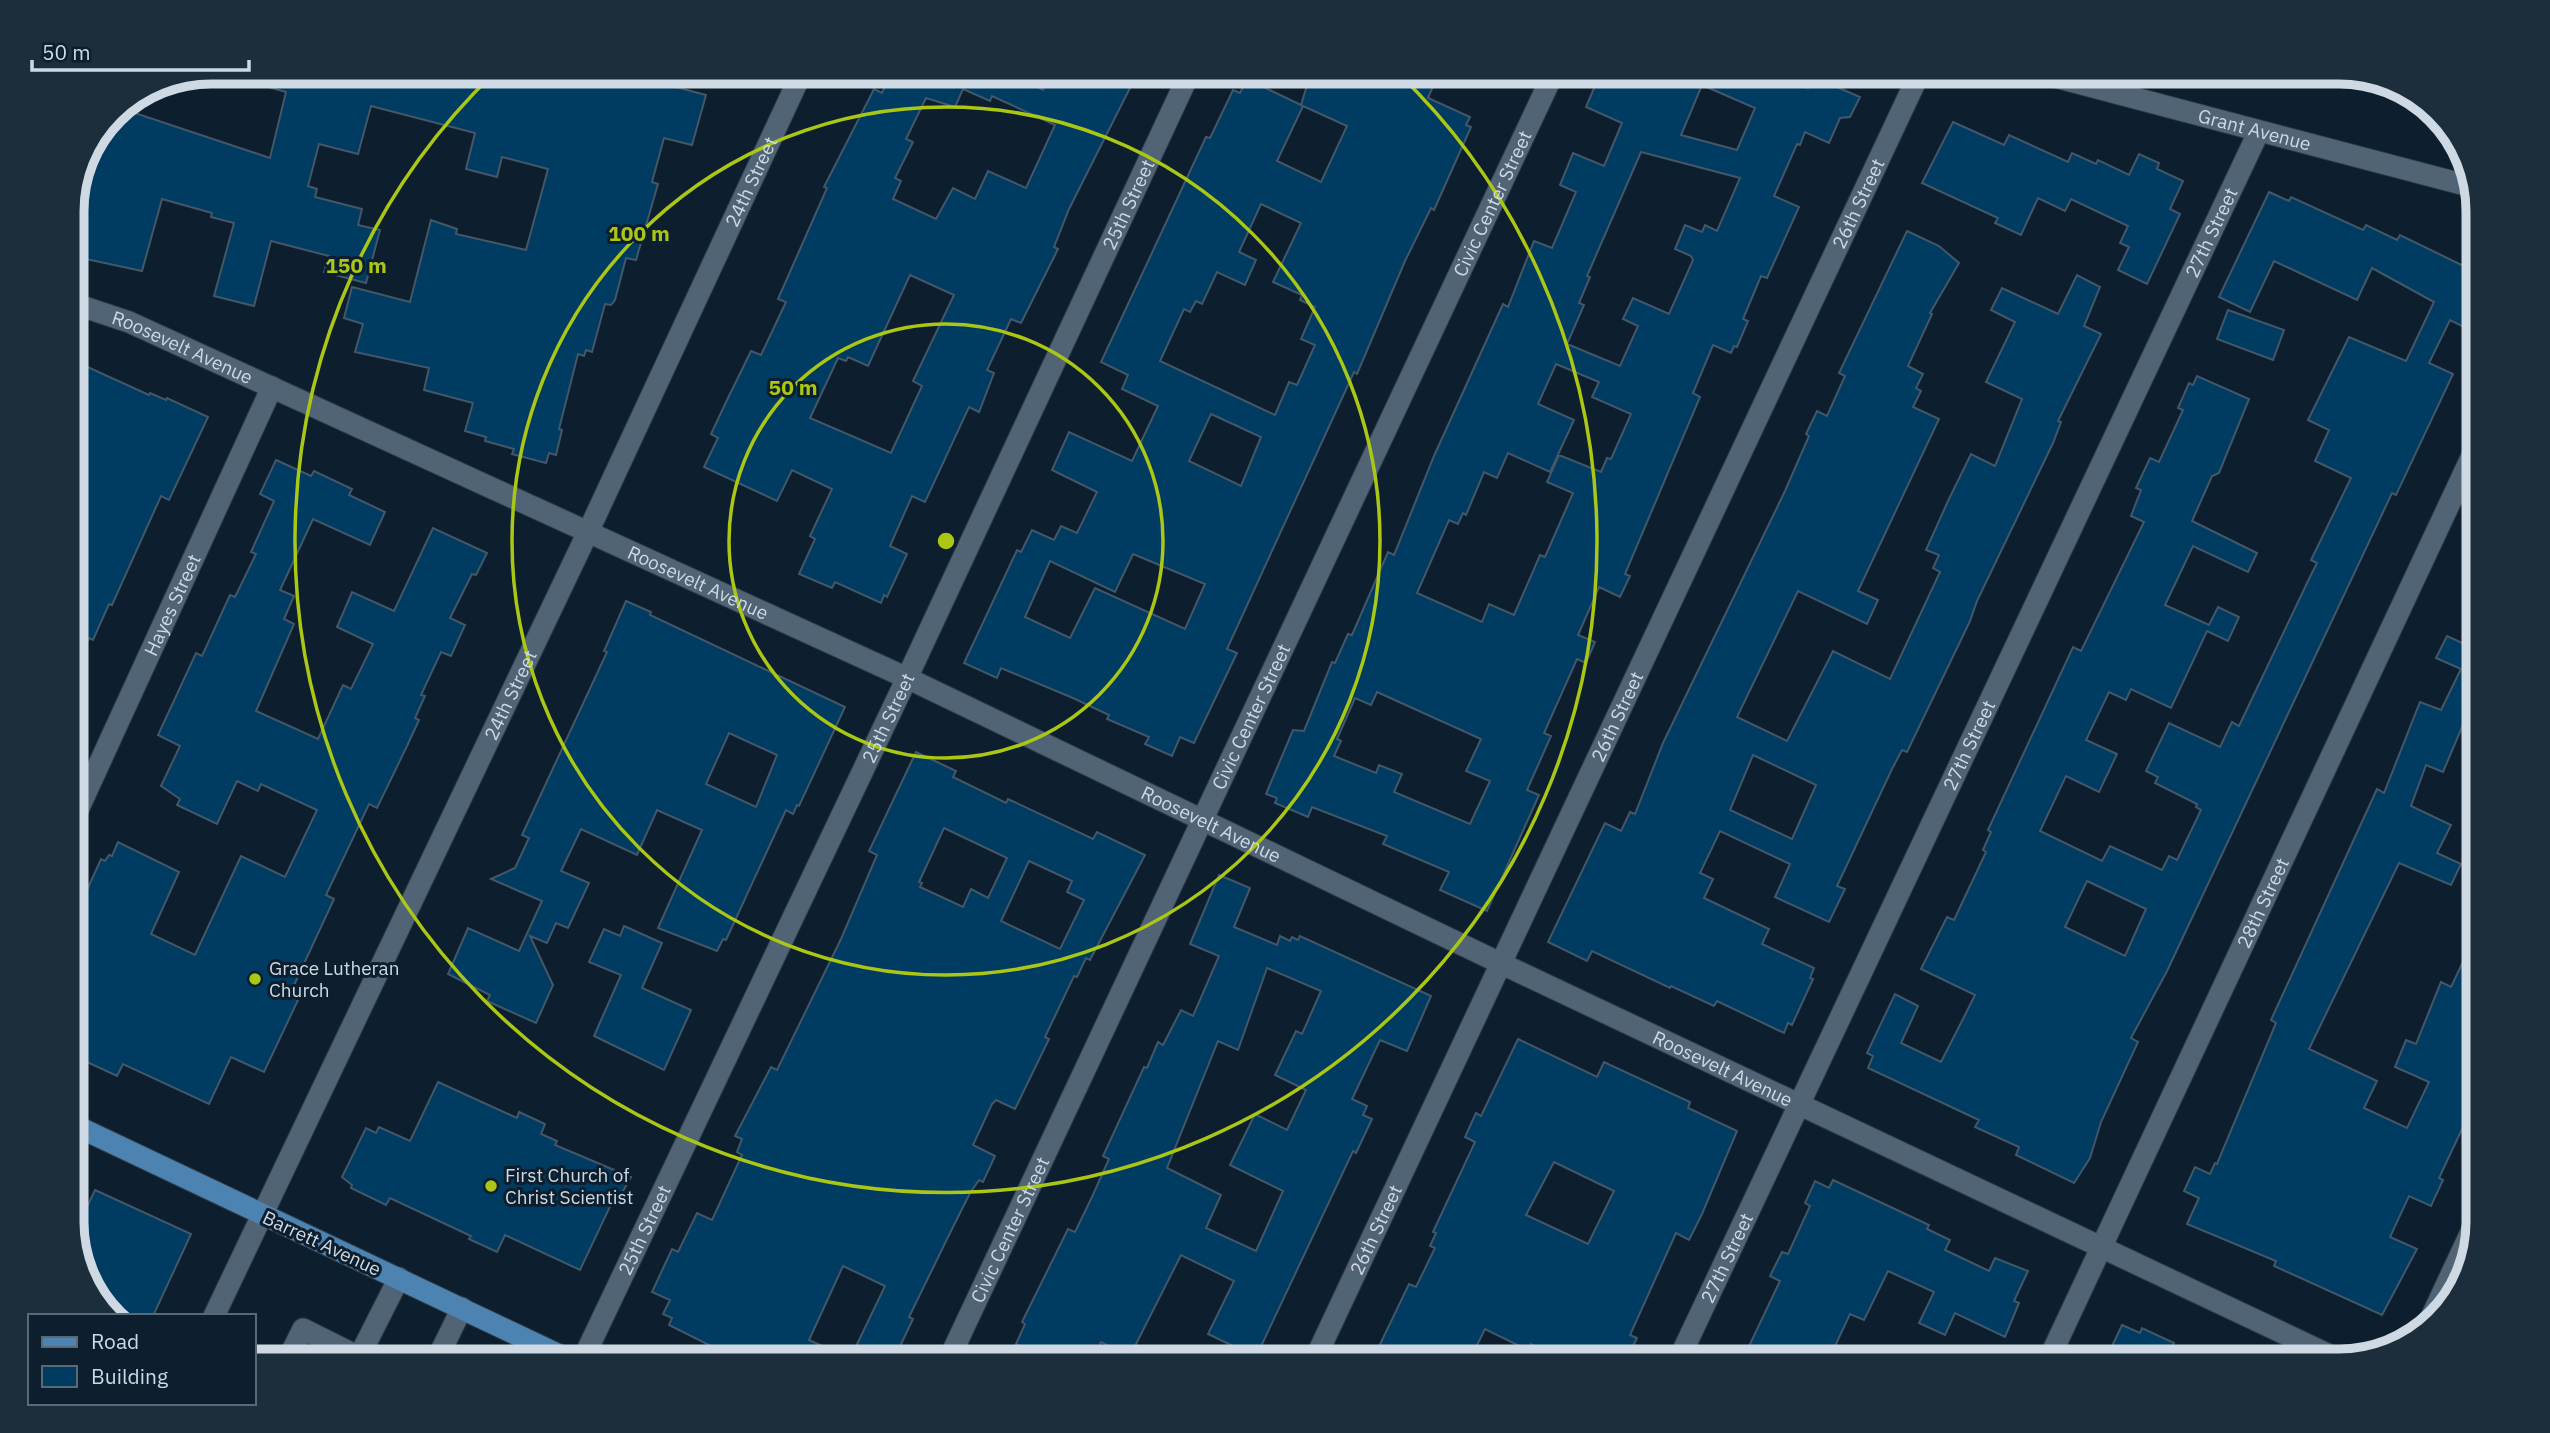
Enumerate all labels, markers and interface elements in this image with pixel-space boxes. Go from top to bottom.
scale bar [32,28,248,72]
text: 50 m [42,38,91,66]
street label: Grant Avenue [2196,103,2314,156]
street label: Civic Center Street [1448,127,1537,280]
street label: 24th Street [720,133,782,231]
street label: 25th Street [1097,155,1160,253]
street label: 26th Street [1827,155,1890,252]
street label: 27th Street [2179,184,2243,282]
text: 100 m [608,219,670,247]
text: 150 m [325,251,387,279]
street label: Roosevelt Avenue [109,305,257,389]
text: 50 m [769,373,817,401]
centre of rings [934,529,958,553]
street label: Roosevelt Avenue [624,540,772,625]
street label: Hayes Street [138,550,206,660]
street label: Civic Center Street [1206,640,1295,793]
street label: 24th Street [479,646,542,744]
street label: 26th Street [1585,668,1648,766]
street label: 25th Street [856,669,920,767]
street label: 27th Street [1937,696,2000,794]
street label: Roosevelt Avenue [1137,780,1285,868]
street label: 28th Street [2231,854,2294,952]
place label: Grace Lutheran Church [269,956,399,1002]
marker: Grace Lutheran Church [247,971,263,987]
street label: Roosevelt Avenue [1649,1025,1797,1112]
street label: Civic Center Street [965,1153,1054,1307]
place label: First Church of Christ Scientist [505,1163,633,1209]
marker: First Church of Christ Scientist [483,1178,499,1194]
street label: 25th Street [613,1181,676,1279]
street label: 26th Street [1344,1181,1407,1279]
street label: Barrett Avenue [259,1205,385,1281]
street label: 27th Street [1695,1209,1758,1307]
legend [28,1314,256,1405]
text: Road [91,1327,139,1355]
text: Building [91,1362,168,1390]

